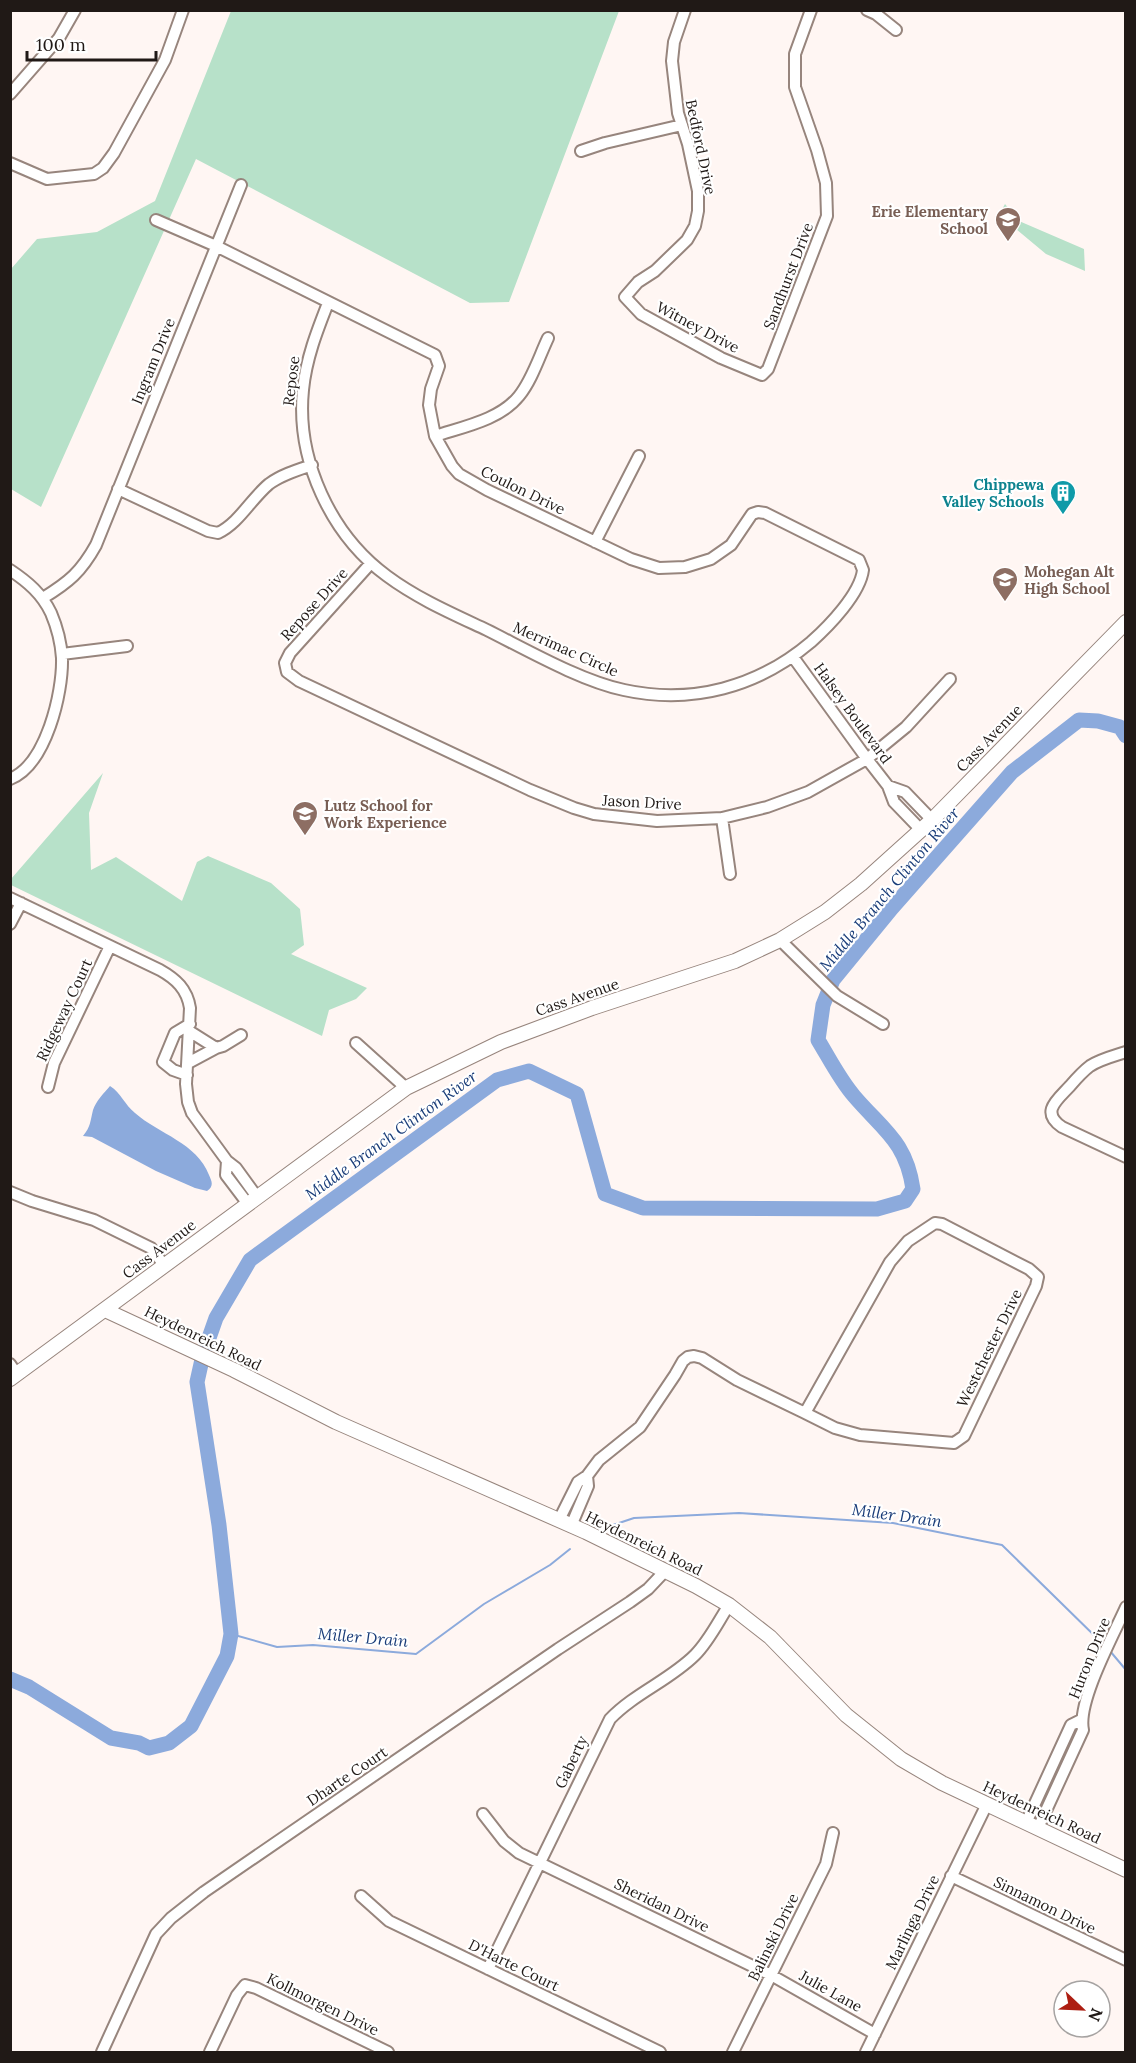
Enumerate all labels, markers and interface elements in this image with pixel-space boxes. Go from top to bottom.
scale bar [27,24,156,62]
text: 100 m [36,33,86,56]
street label: Bedford Drive [682,98,720,196]
place label: Erie Elementary School [871,202,989,238]
school or university icon: Erie Elementary School [993,205,1023,243]
street label: Sandhurst Drive [759,220,817,332]
street label: Witney Drive [653,297,743,357]
street label: Ingram Drive [127,315,179,407]
street label: Repose [279,355,303,407]
street label: Coulon Drive [478,461,568,519]
place label: Chippewa Valley Schools [942,475,1044,511]
building icon: Chippewa Valley Schools [1048,478,1078,516]
place label: Mohegan Alt High School [1024,562,1115,598]
street label: Repose Drive [276,564,352,644]
school or university icon: Mohegan Alt High School [990,565,1020,603]
street label: Merrimac Circle [510,617,622,681]
street label: Halsey Boulevard [810,659,896,767]
street label: Cass Avenue [952,700,1026,776]
street label: Jason Drive [601,790,682,814]
place label: Lutz School for Work Experience [324,796,447,832]
school or university icon: Lutz School for Work Experience [290,799,320,837]
water label: Middle Branch Clinton River [815,803,964,975]
street label: Ridgeway Court [32,956,96,1064]
street label: Cass Avenue [533,974,621,1020]
water label: Middle Branch Clinton River [301,1065,481,1204]
street label: Cass Avenue [119,1215,199,1283]
street label: Westchester Drive [952,1286,1026,1410]
street label: Heydenreich Road [141,1301,265,1375]
water label: Miller Drain [851,1499,943,1531]
street label: Heydenreich Road [582,1506,706,1580]
street label: Huron Drive [1064,1615,1114,1701]
water label: Miller Drain [317,1623,409,1651]
street label: Gaberty [550,1732,592,1792]
street label: Dharte Court [303,1742,391,1810]
street label: Heydenreich Road [980,1776,1104,1848]
street label: Marlinga Drive [881,1872,943,1972]
street label: Sinnamon Drive [991,1872,1099,1938]
street label: Sheridan Drive [611,1874,713,1936]
street label: Balinski Drive [744,1890,802,1984]
street label: D'Harte Court [465,1935,563,1995]
street label: Julie Lane [795,1966,866,2016]
street label: Kollmorgen Drive [264,1969,382,2039]
north arrow [1052,1979,1112,2039]
text: N [1084,2005,1107,2024]

